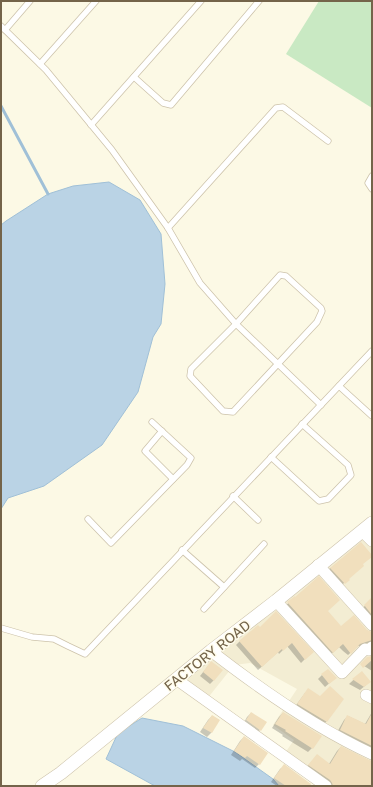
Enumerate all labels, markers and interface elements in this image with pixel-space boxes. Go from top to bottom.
street label: FACTORY ROAD [160,616,254,694]

